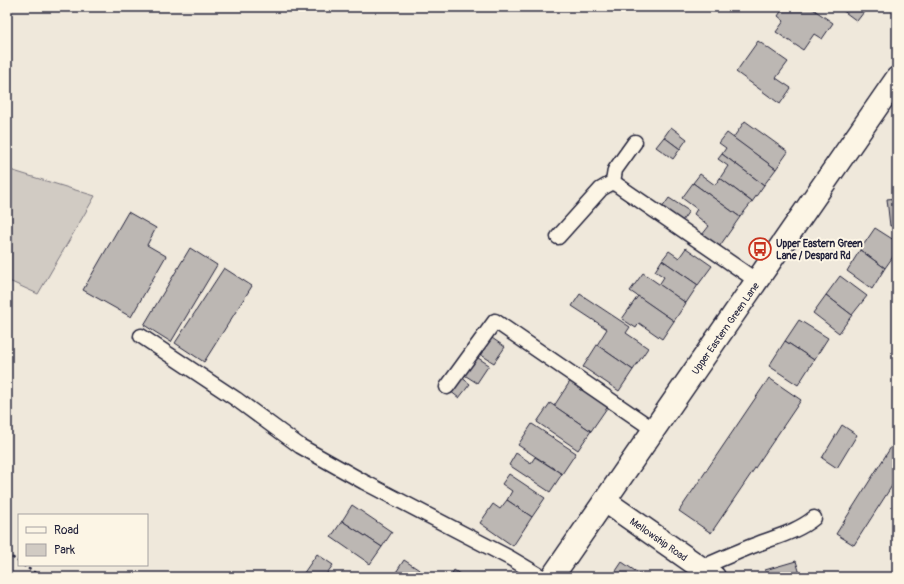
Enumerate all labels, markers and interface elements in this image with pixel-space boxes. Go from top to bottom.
bus stop icon: Upper Eastern Green Lane / Despard Rd [747,236,773,262]
place label: Upper Eastern Green Lane / Despard Rd [776,238,863,262]
street label: Upper Eastern Green Lane [690,280,762,377]
legend [18,514,148,566]
street label: Mellowship Road [627,516,690,564]
text: Road [54,523,79,538]
text: Park [54,543,75,558]

